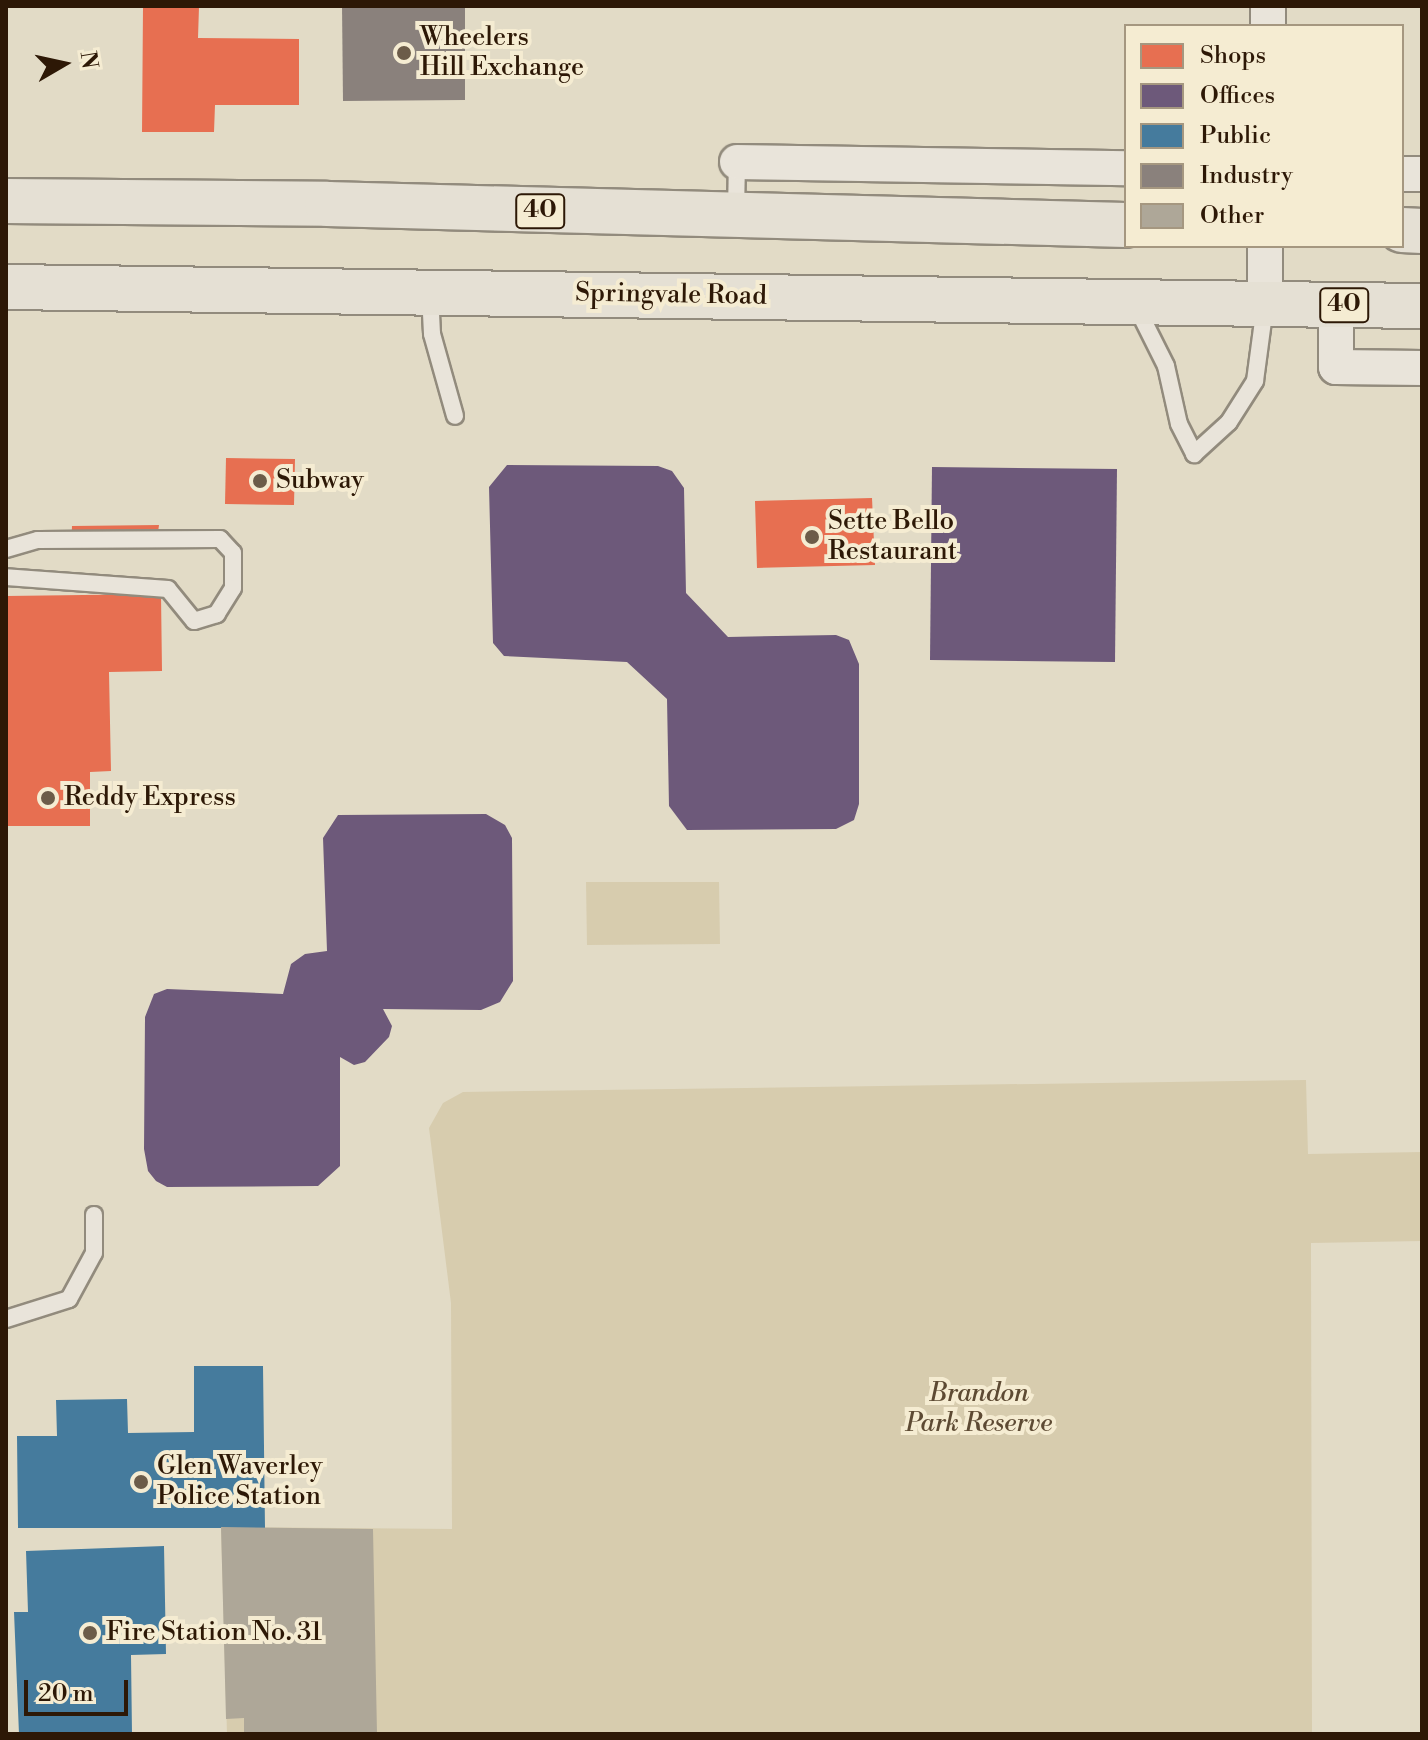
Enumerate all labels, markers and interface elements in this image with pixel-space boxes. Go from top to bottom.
place label: Wheelers Hill Exchange [420,22,584,84]
north arrow [24,24,104,104]
legend [1124,24,1404,248]
text: Shops [1200,41,1266,71]
marker: Wheelers Hill Exchange [395,44,413,62]
text: N [74,49,103,71]
text: Offices [1200,81,1275,111]
text: Public [1200,121,1271,151]
text: Industry [1200,161,1293,191]
road number: 40 [514,191,566,231]
text: Other [1200,201,1264,231]
street label: Springvale Road [575,278,767,312]
road number: 40 [1318,285,1370,325]
place label: Subway [276,465,364,497]
marker: Subway [251,472,269,490]
place label: Sette Bello Restaurant [828,506,957,568]
marker: Sette Bello Restaurant [803,528,821,546]
place label: Reddy Express [64,782,236,814]
marker: Reddy Express [39,789,57,807]
park label: Brandon Park Reserve [906,1378,1052,1440]
place label: Glen Waverley Police Station [157,1451,323,1512]
marker: Glen Waverley Police Station [132,1473,150,1491]
place label: Fire Station No. 31 [106,1617,322,1649]
marker: Fire Station No. 31 [81,1624,99,1642]
scale bar [28,1664,132,1714]
text: 20 m [38,1679,94,1709]

